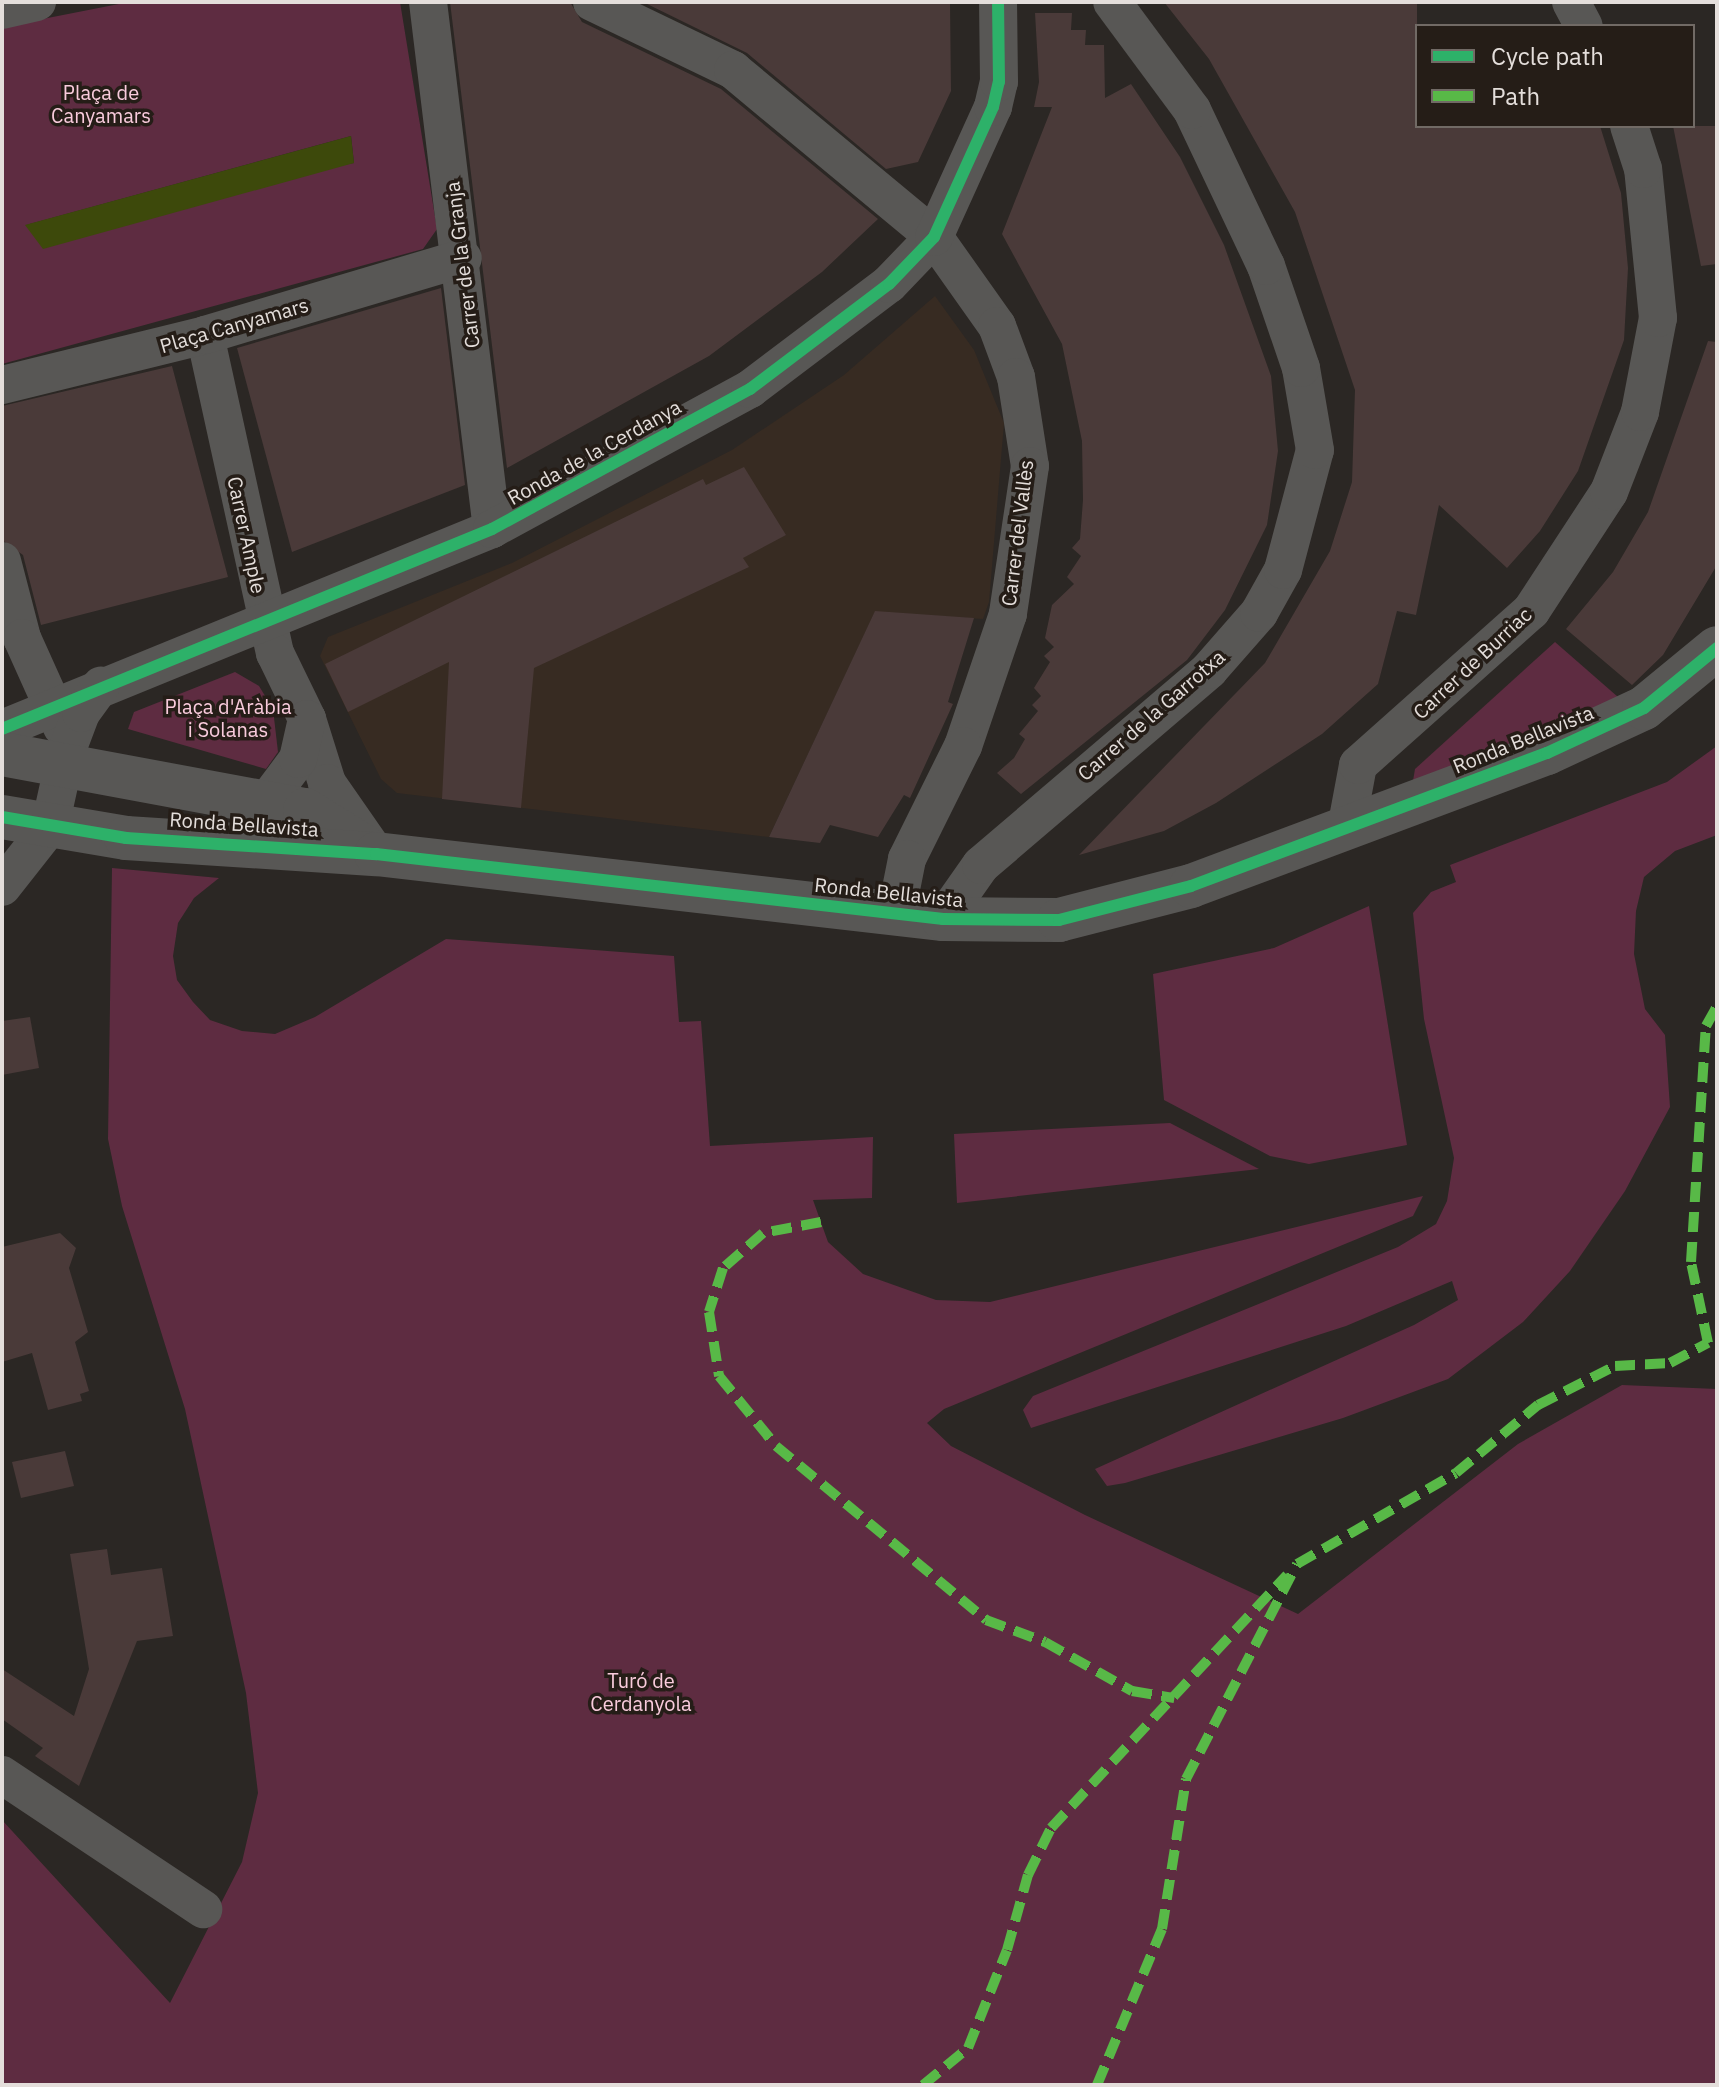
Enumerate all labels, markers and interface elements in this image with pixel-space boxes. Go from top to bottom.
legend [1415,24,1695,128]
text: Cycle path [1491,40,1604,72]
text: Path [1491,80,1540,112]
park label: Plaça de Canyamars [51,81,151,128]
street label: Carrer de la Granja [440,180,484,350]
street label: Plaça Canyamars [157,292,311,358]
street label: Ronda de la Cerdanya [503,394,685,510]
street label: Carrer del Vallès [996,458,1038,608]
street label: Carrer Ample [223,474,271,596]
street label: Carrer de Burriac [1408,602,1536,724]
street label: Carrer de la Garrotxa [1073,645,1229,785]
park label: Plaça d'Aràbia i Solanas [164,694,292,741]
street label: Ronda Bellavista [1449,700,1597,778]
street label: Ronda Bellavista [169,807,319,841]
street label: Ronda Bellavista [813,872,965,912]
park label: Turó de Cerdanyola [590,1668,692,1715]

